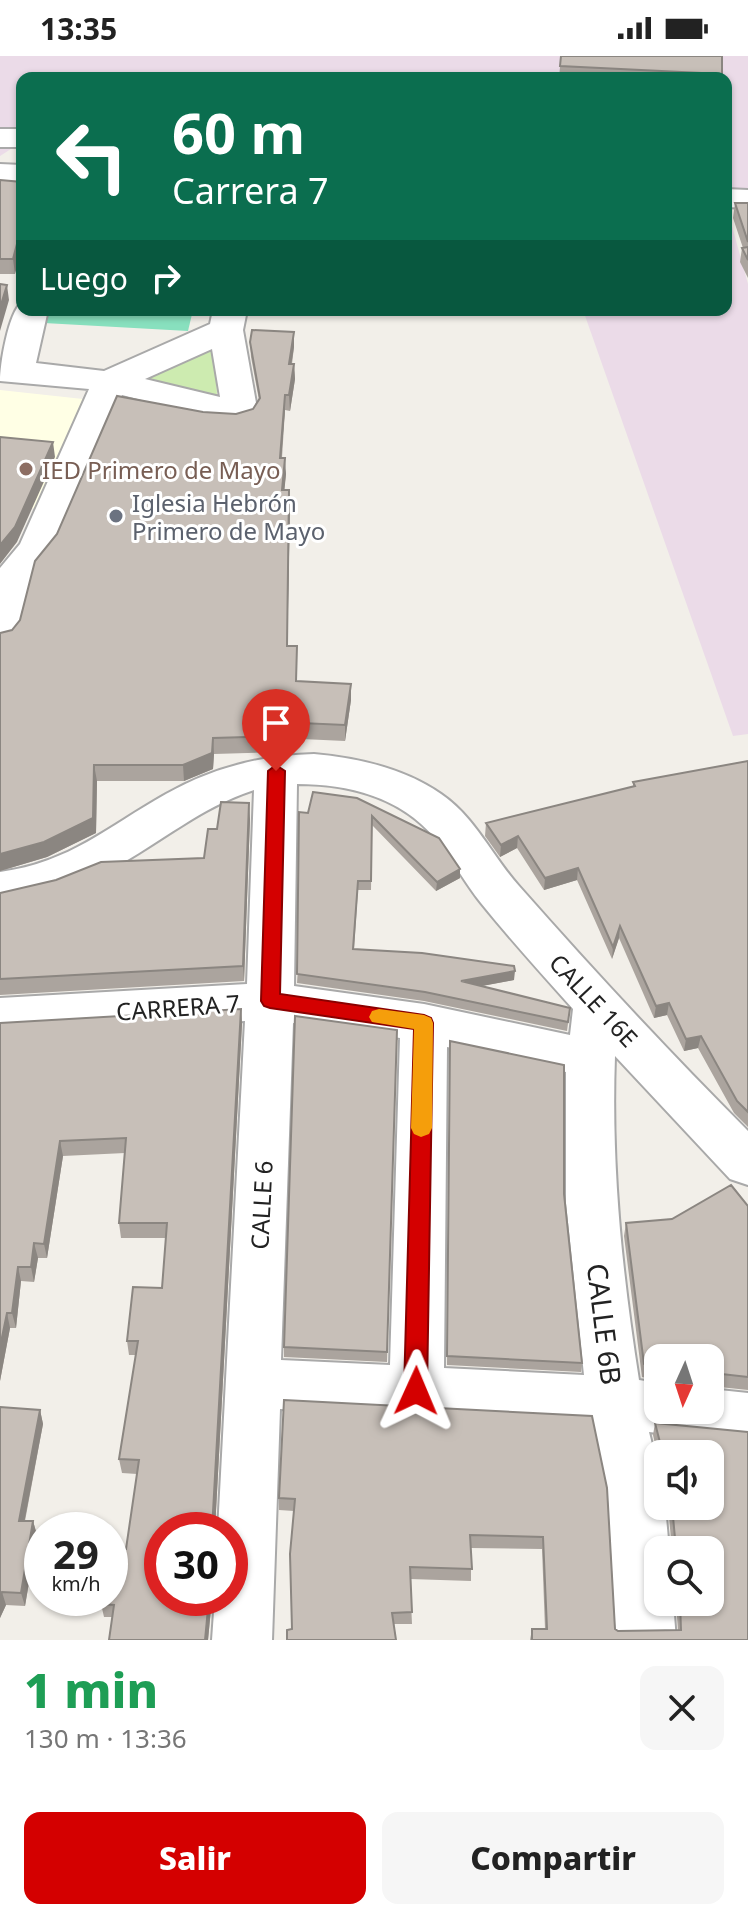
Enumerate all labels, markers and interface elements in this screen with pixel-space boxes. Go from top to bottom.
text: 13:35 [40,8,117,49]
text: 60 m [172,94,305,170]
icon: left [40,104,144,208]
text: Carrera 7 [172,166,329,215]
icon: right [144,256,188,300]
text: Luego [40,258,128,299]
place label: IED Primero de Mayo [42,453,281,486]
marker: IED Primero de Mayo [17,460,35,478]
place label: Iglesia Hebrón Primero de Mayo [132,486,325,547]
marker: Iglesia Hebrón Primero de Mayo [107,507,125,525]
pin [242,689,310,771]
icon: arrive [254,701,298,745]
street label: CALLE 16E [542,946,646,1054]
street label: CARRERA 7 [115,986,241,1028]
street label: CALLE 6 [242,1160,280,1250]
street label: CALLE 6B [579,1261,631,1387]
north arrow [644,1344,724,1424]
map controls [644,1344,724,1616]
position arrow [374,1349,458,1433]
button: sound [644,1440,724,1520]
speed limit sign: 30 [144,1512,248,1616]
text: 29 [53,1526,99,1581]
button: search [644,1536,724,1616]
text: km/h [51,1570,101,1597]
text: 1 min [24,1657,158,1722]
button: close [640,1666,724,1750]
text: 130 m · 13:36 [24,1720,187,1756]
button: Salir [24,1812,366,1904]
button: Compartir [382,1812,724,1904]

